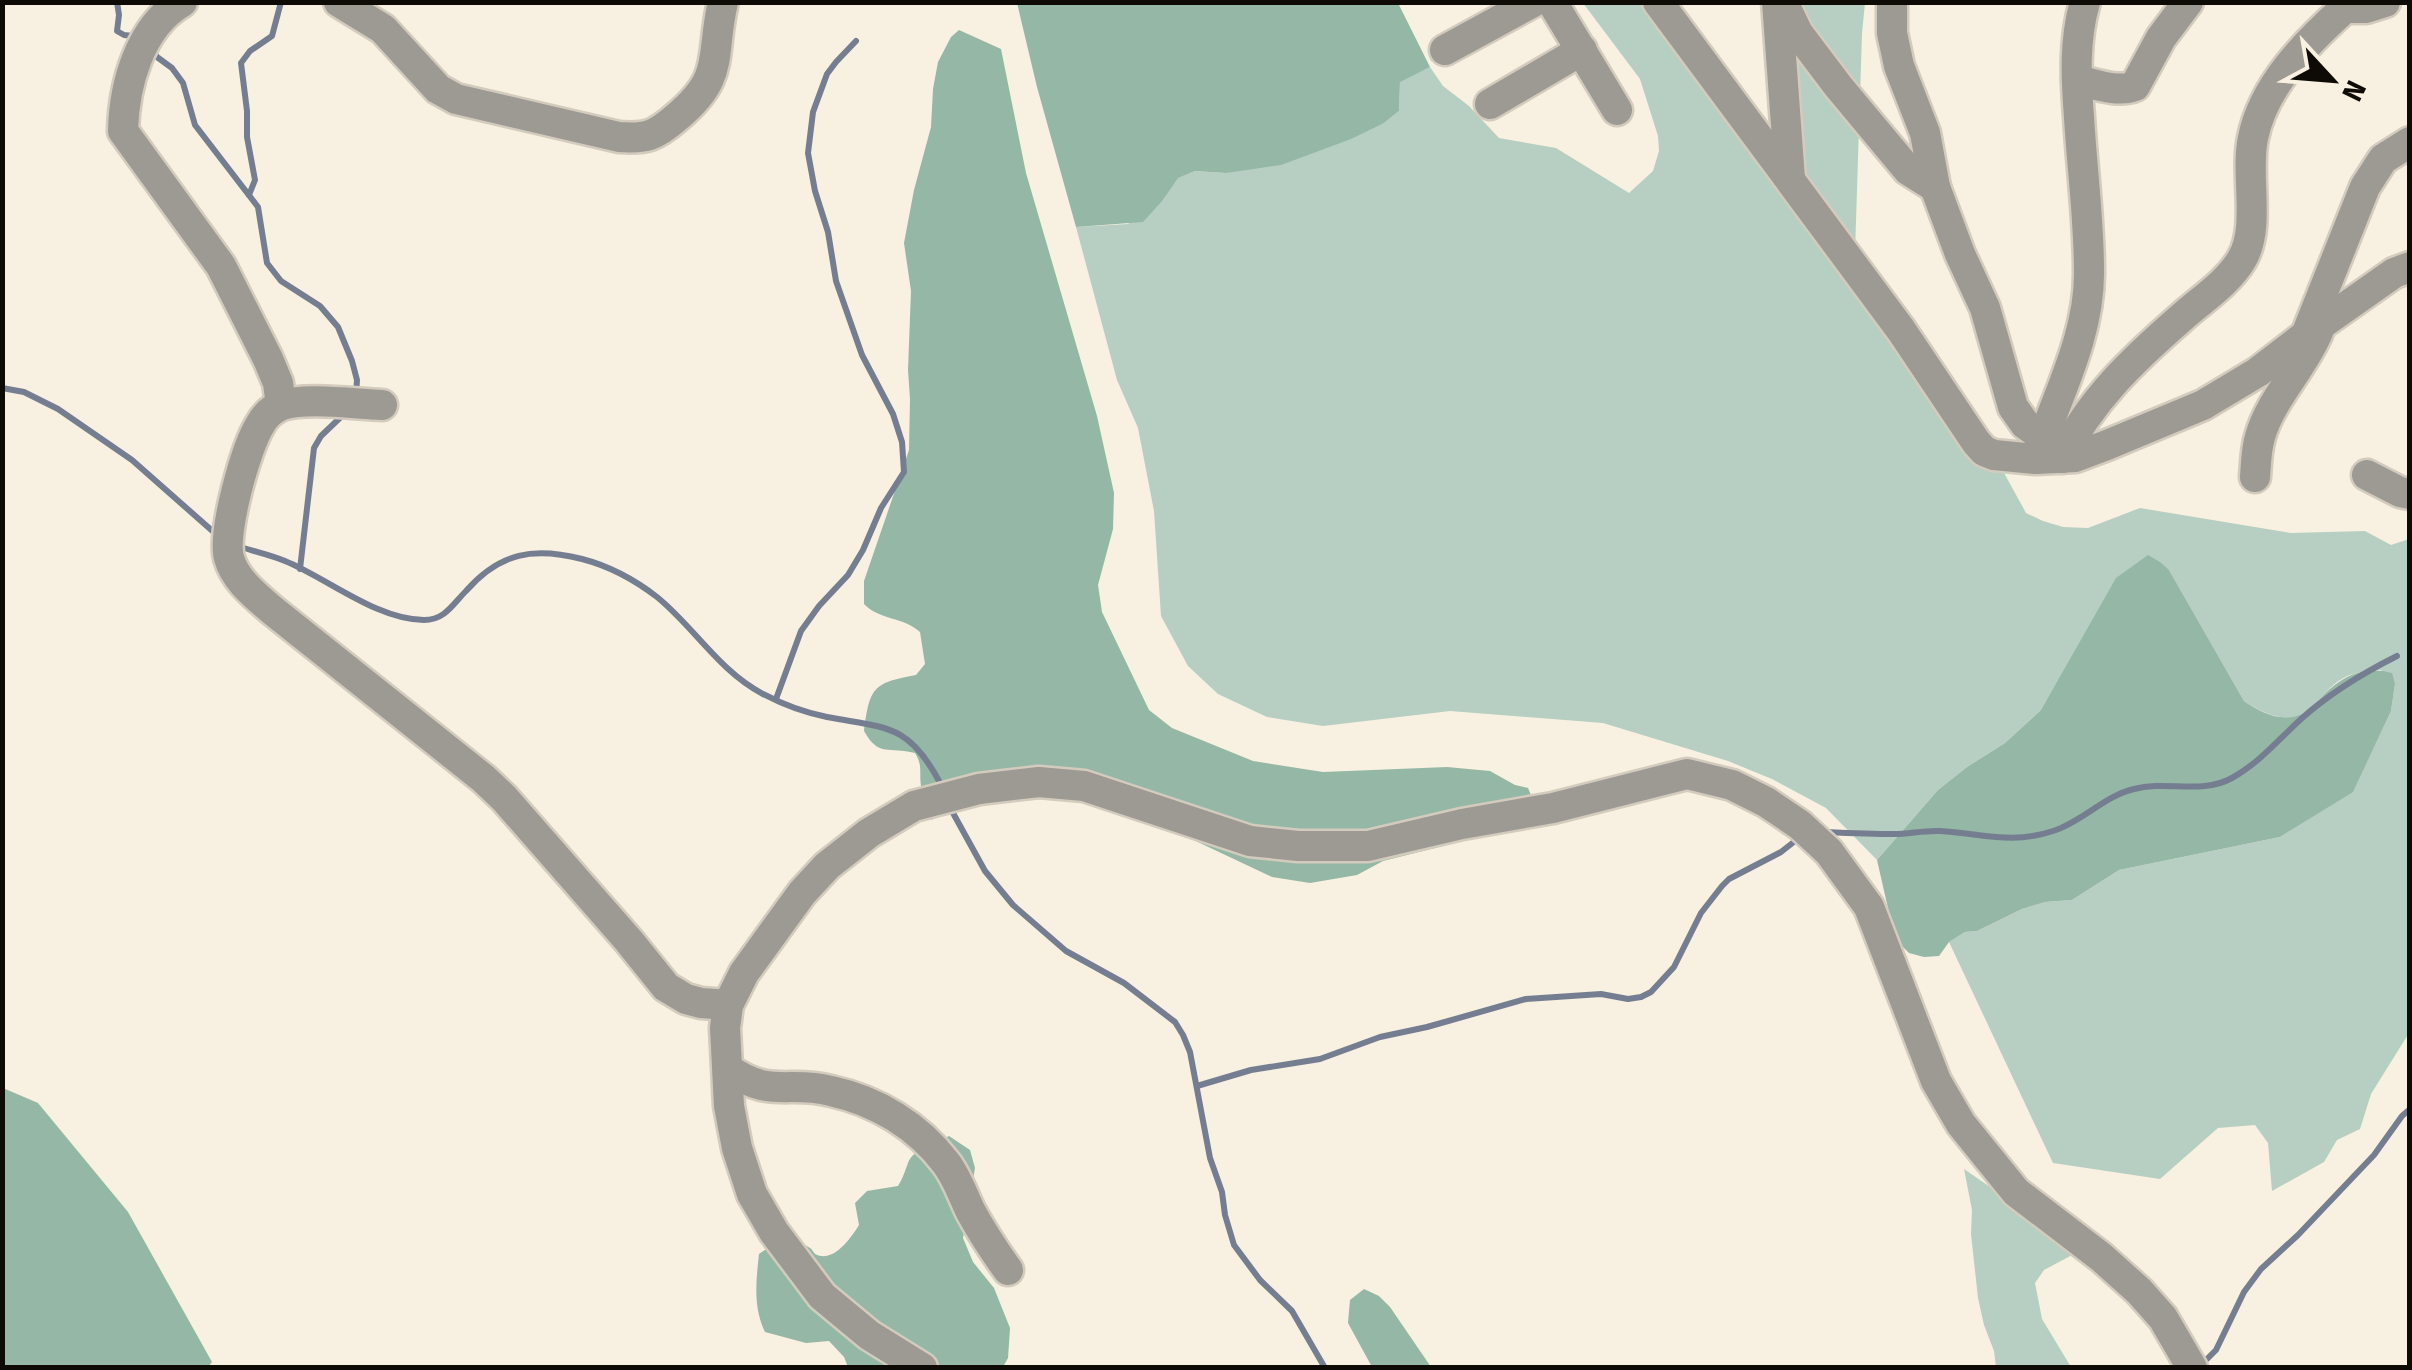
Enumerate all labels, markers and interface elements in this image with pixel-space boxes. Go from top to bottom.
north arrow [2282,30,2382,130]
text: N [2335,75,2373,106]

